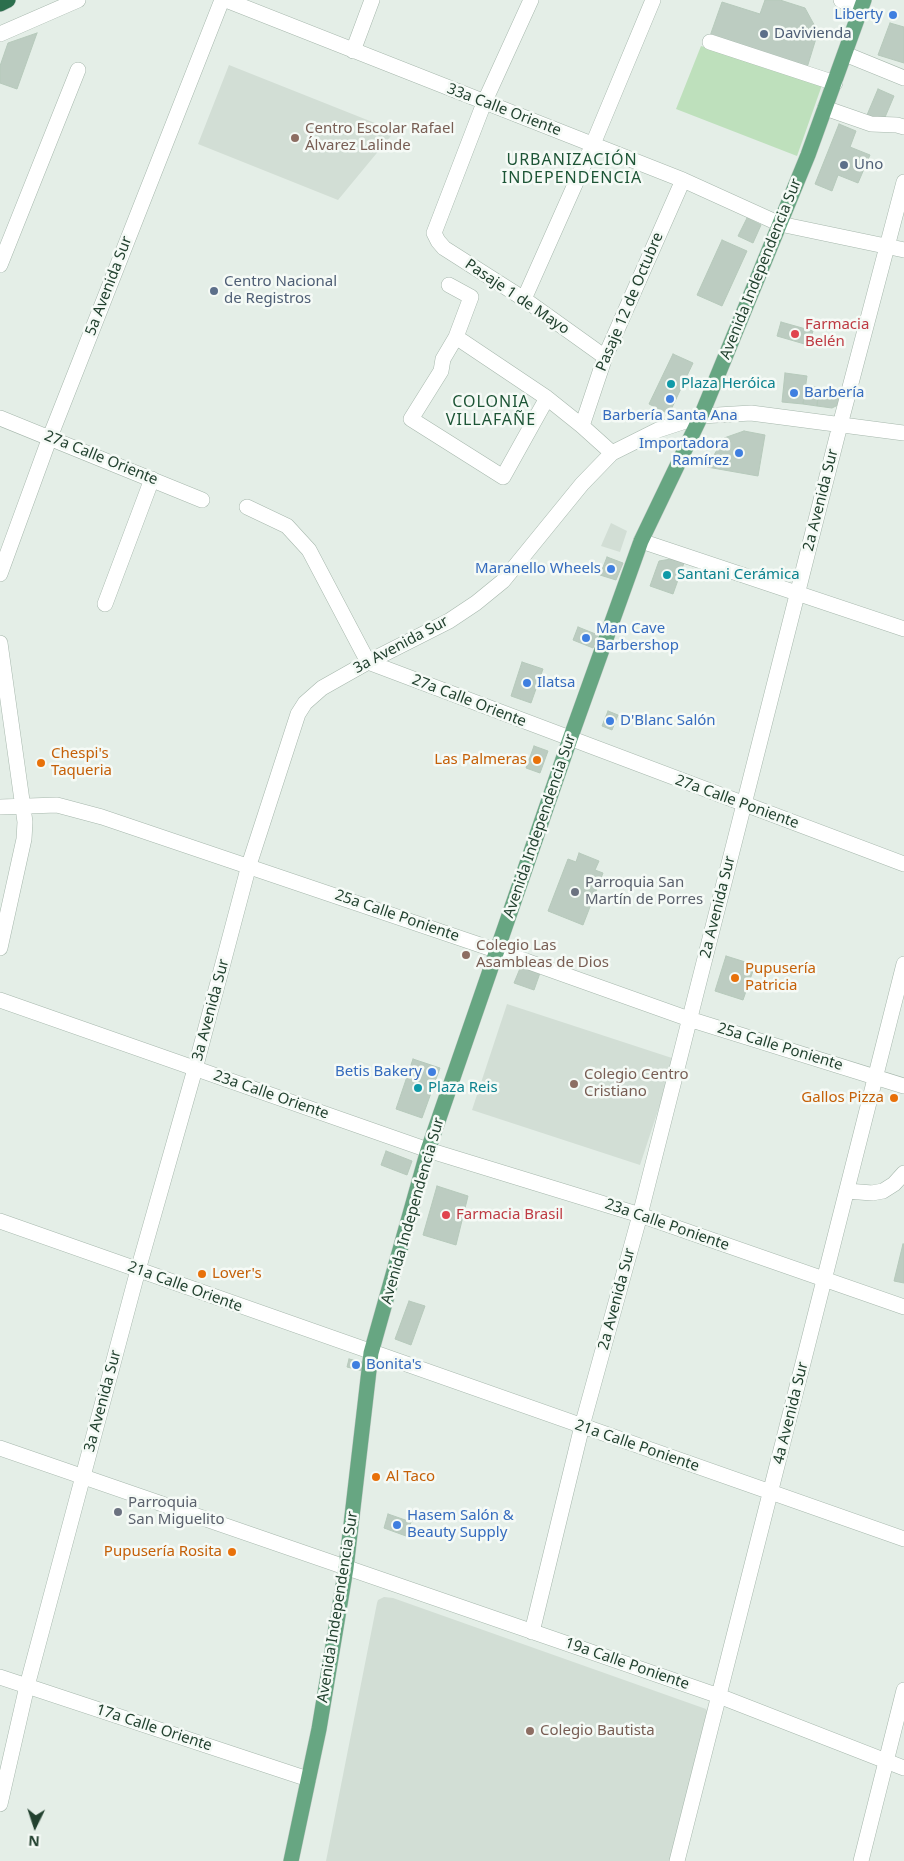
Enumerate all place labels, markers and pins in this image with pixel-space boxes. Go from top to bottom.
place label: Liberty [834,6,883,24]
marker: Liberty [887,9,899,21]
place label: Davivienda [774,25,852,43]
marker: Davivienda [758,28,770,40]
place label: Centro Escolar Rafael Álvarez Lalinde [305,120,454,155]
marker: Centro Escolar Rafael Álvarez Lalinde [289,132,301,144]
place label: Uno [854,156,883,174]
marker: Uno [838,159,850,171]
place label: Centro Nacional de Registros [224,273,337,308]
marker: Centro Nacional de Registros [208,285,220,297]
place label: Farmacia Belén [805,316,869,351]
marker: Farmacia Belén [789,328,801,340]
place label: Plaza Heróica [681,375,776,393]
marker: Plaza Heróica [665,378,677,390]
place label: Barbería [804,384,865,402]
marker: Barbería [788,387,800,399]
marker: Barbería Santa Ana [664,393,676,405]
place label: Barbería Santa Ana [602,407,738,425]
place label: Importadora Ramírez [639,435,729,470]
marker: Importadora Ramírez [733,447,745,459]
place label: Maranello Wheels [475,560,601,578]
marker: Maranello Wheels [605,563,617,575]
place label: Santani Cerámica [677,566,800,584]
marker: Santani Cerámica [661,569,673,581]
place label: Man Cave Barbershop [596,620,679,655]
marker: Man Cave Barbershop [580,632,592,644]
place label: Ilatsa [537,674,575,692]
marker: Ilatsa [521,677,533,689]
place label: D'Blanc Salón [620,712,716,730]
marker: D'Blanc Salón [604,715,616,727]
place label: Chespi's Taqueria [51,745,112,780]
place label: Las Palmeras [434,751,527,769]
marker: Las Palmeras [531,754,543,766]
marker: Chespi's Taqueria [35,757,47,769]
place label: Parroquia San Martín de Porres [585,874,703,909]
marker: Parroquia San Martín de Porres [569,886,581,898]
place label: Colegio Las Asambleas de Dios [476,937,609,972]
marker: Colegio Las Asambleas de Dios [460,949,472,961]
place label: Pupusería Patricia [745,960,816,995]
marker: Pupusería Patricia [729,972,741,984]
place label: Betis Bakery [335,1063,422,1081]
marker: Betis Bakery [426,1066,438,1078]
place label: Colegio Centro Cristiano [584,1066,689,1101]
marker: Colegio Centro Cristiano [568,1078,580,1090]
place label: Plaza Reis [428,1079,498,1097]
marker: Plaza Reis [412,1082,424,1094]
place label: Gallos Pizza [801,1089,884,1107]
marker: Gallos Pizza [888,1092,900,1104]
place label: Farmacia Brasil [456,1206,563,1224]
marker: Farmacia Brasil [440,1209,452,1221]
place label: Lover's [212,1265,262,1283]
marker: Lover's [196,1268,208,1280]
place label: Bonita's [366,1356,422,1374]
marker: Bonita's [350,1359,362,1371]
place label: Al Taco [386,1468,435,1486]
marker: Al Taco [370,1471,382,1483]
place label: Parroquia San Miguelito [128,1494,224,1529]
marker: Parroquia San Miguelito [112,1506,124,1518]
place label: Hasem Salón & Beauty Supply [407,1507,514,1542]
marker: Hasem Salón & Beauty Supply [391,1519,403,1531]
place label: Pupusería Rosita [104,1543,222,1561]
marker: Pupusería Rosita [226,1546,238,1558]
place label: Colegio Bautista [540,1722,655,1740]
marker: Colegio Bautista [524,1725,536,1737]

